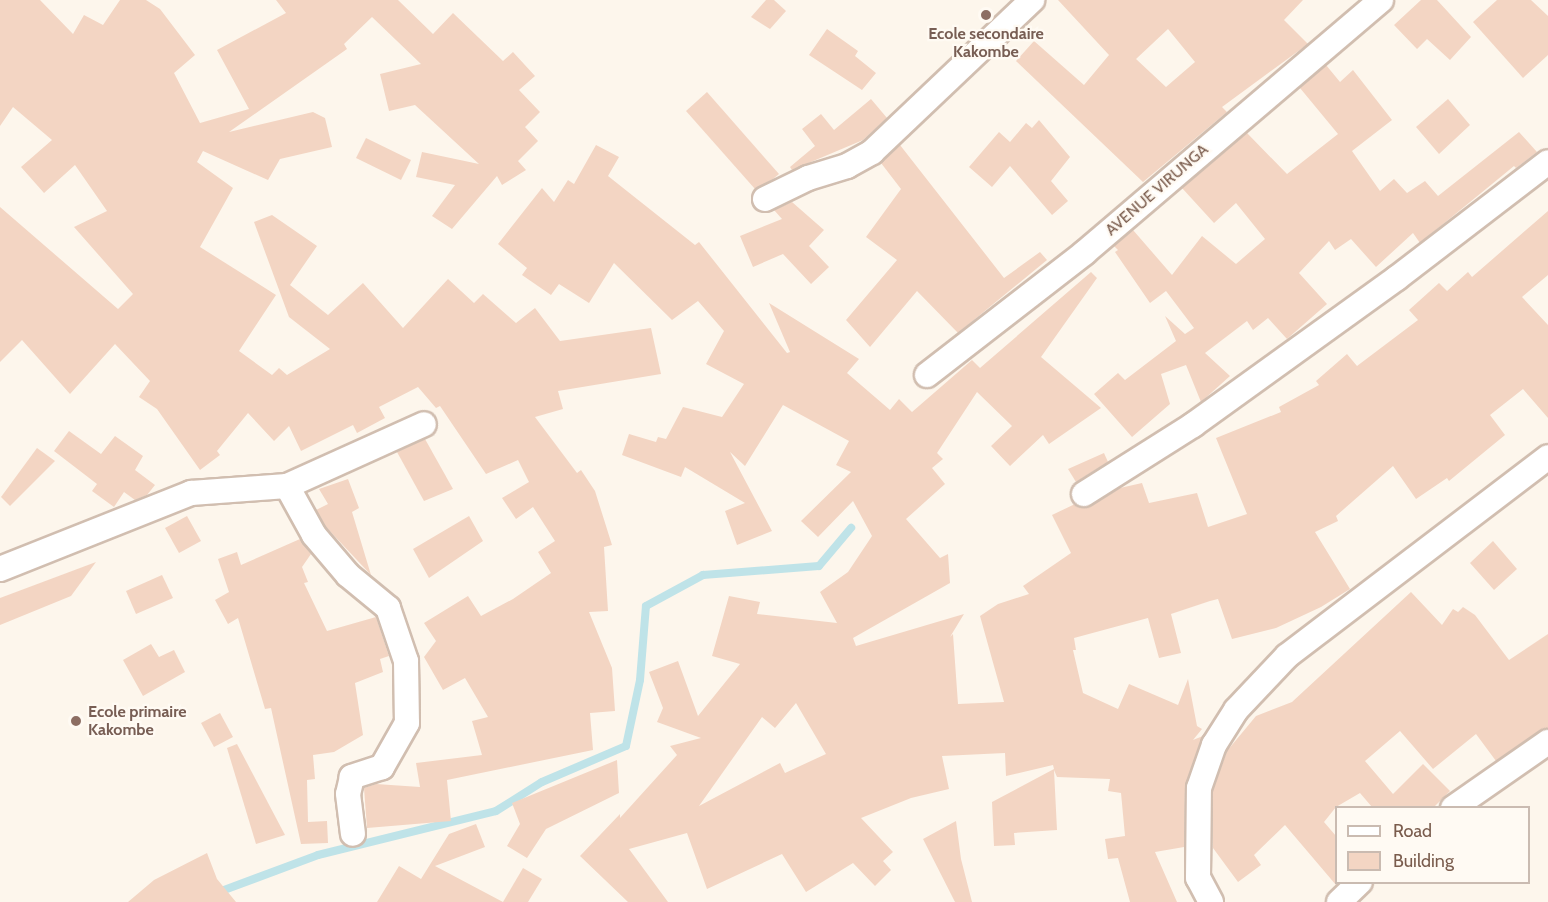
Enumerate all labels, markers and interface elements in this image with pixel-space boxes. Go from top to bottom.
marker: Ecole secondaire Kakombe [979,8,993,22]
place label: Ecole secondaire Kakombe [928,24,1044,62]
street label: AVENUE VIRUNGA [1102,140,1212,240]
place label: Ecole primaire Kakombe [88,702,187,740]
marker: Ecole primaire Kakombe [69,714,83,728]
legend [1335,806,1530,884]
text: Road [1393,820,1432,842]
text: Building [1393,850,1454,872]

